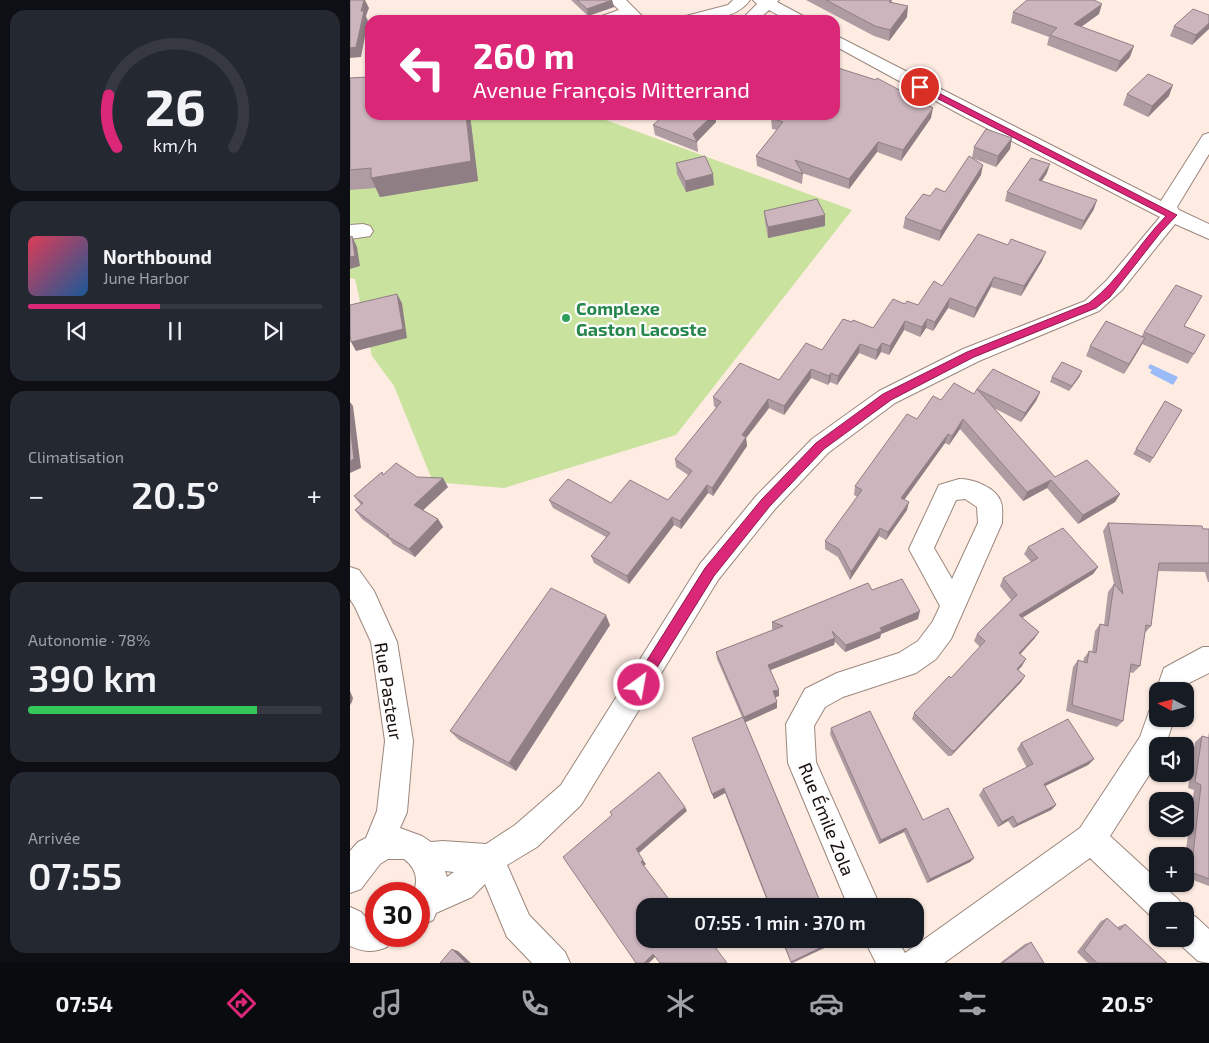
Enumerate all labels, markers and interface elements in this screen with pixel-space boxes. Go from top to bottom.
text: 260 m [473,34,574,76]
icon: left [390,35,455,100]
pin [899,66,941,108]
icon: arrive [906,73,934,101]
text: 26 [145,74,205,136]
text: Avenue François Mitterrand [473,76,750,102]
text: km/h [153,134,197,156]
text: Northbound [103,245,212,268]
text: June Harbor [103,268,190,287]
place label: Complexe Gaston Lacoste [576,297,707,340]
marker: Complexe Gaston Lacoste [560,312,572,324]
icon: previous [63,317,91,345]
icon: pause [161,317,189,345]
icon: next [259,317,287,345]
text: Climatisation [28,447,124,466]
text: 20.5° [131,471,220,517]
text: − [28,478,44,512]
text: + [307,478,322,512]
text: Autonomie · 78% [28,630,150,649]
street label: Rue Pasteur [370,641,408,741]
text: 390 km [28,654,157,700]
position arrow [612,658,664,710]
north arrow [1149,682,1194,728]
map controls [1149,682,1194,947]
button: sound [1149,737,1194,782]
street label: Rue Émile Zola [794,759,860,879]
button: layers [1149,792,1194,837]
text: Arrivée [28,828,80,847]
button: + [1149,847,1194,892]
text: 07:55 [28,852,122,898]
speed limit sign: 30 [365,882,430,947]
button: − [1149,902,1194,947]
text: 07:55 · 1 min · 370 m [694,911,866,934]
icon: directions [224,986,259,1021]
icon: music [370,986,405,1021]
icon: phone [517,986,552,1021]
icon: climate [663,986,698,1021]
icon: car [809,986,844,1021]
icon: filters [955,986,990,1021]
text: 07:54 [56,990,113,1016]
text: 20.5° [1102,990,1153,1016]

